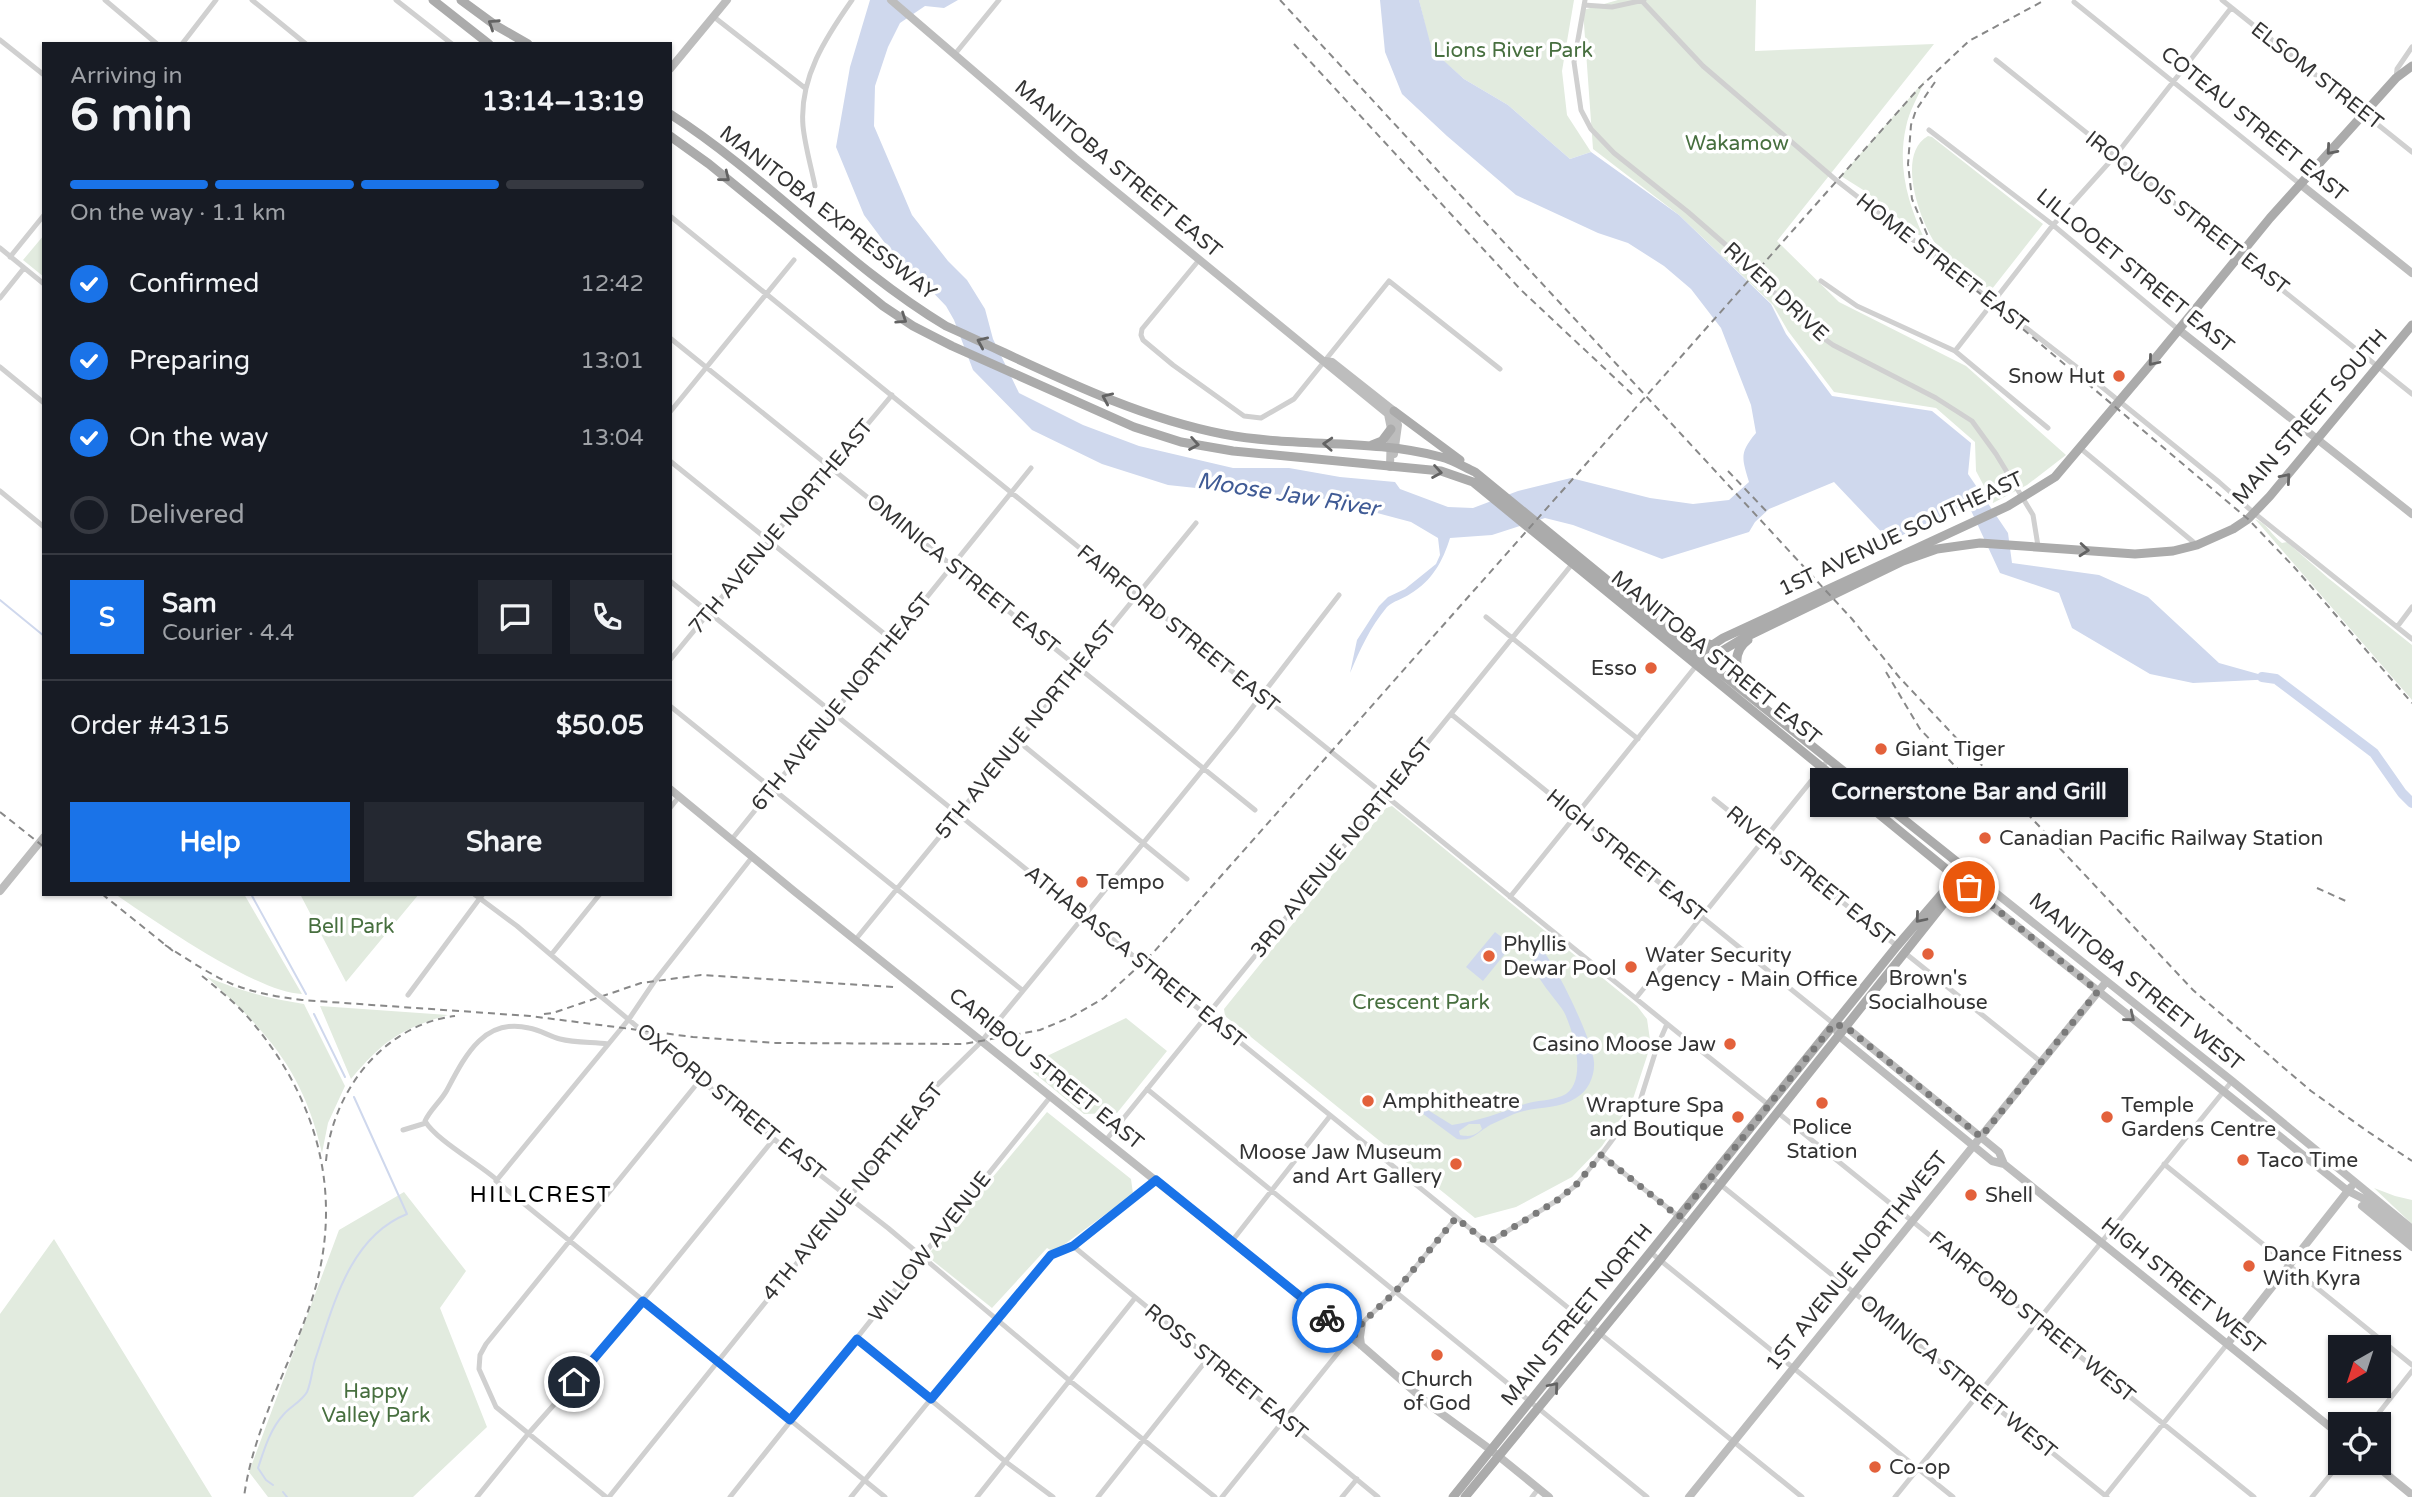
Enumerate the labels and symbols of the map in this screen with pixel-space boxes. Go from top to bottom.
street label: ELSOM STREET [2246,17,2388,135]
one-way arrow [488,19,501,32]
park label: Lions River Park [1433,38,1593,63]
street label: COTEAU STREET EAST [2156,41,2352,207]
street label: MANITOBA STREET EAST [1009,75,1227,263]
street label: MANITOBA EXPRESSWAY [714,120,942,306]
street label: IROQUOIS STREET EAST [2080,126,2294,300]
park label: Wakamow [1685,131,1789,156]
one-way arrow [2327,142,2339,155]
one-way arrow [717,168,729,181]
street label: LILLOOET STREET EAST [2031,184,2239,359]
street label: HOME STREET EAST [1851,188,2033,338]
street label: RIVER DRIVE [1718,237,1834,347]
one-way arrow [895,310,908,323]
street label: MAIN STREET SOUTH [2227,324,2393,510]
one-way arrow [976,336,989,350]
one-way arrow [2149,353,2161,366]
place label: Snow Hut [2008,364,2105,389]
marker: Snow Hut [2111,368,2127,384]
one-way arrow [1102,392,1114,406]
street label: 7TH AVENUE NORTHEAST [684,414,879,640]
one-way arrow [1189,436,1200,451]
one-way arrow [1322,436,1333,451]
one-way arrow [1431,464,1443,479]
street label: 1ST AVENUE SOUTHEAST [1775,466,2027,602]
water label: Moose Jaw River [1195,467,1384,524]
one-way arrow [2278,473,2290,486]
street label: OMINICA STREET EAST [862,488,1065,660]
street label: FAIRFORD STREET EAST [1072,540,1284,718]
one-way arrow [2079,542,2090,557]
street label: MANITOBA STREET EAST [1606,566,1826,751]
street label: 6TH AVENUE NORTHEAST [746,588,938,816]
street label: 5TH AVENUE NORTHEAST [930,616,1122,844]
place label: Esso [1591,656,1637,681]
marker: Esso [1643,660,1659,676]
street label: 3RD AVENUE NORTHEAST [1246,733,1438,963]
place label: Giant Tiger [1895,737,2005,762]
marker: Giant Tiger [1873,741,1889,757]
callout: Cornerstone Bar and Grill [1810,768,2128,817]
street label: HIGH STREET EAST [1541,784,1711,928]
street label: RIVER STREET EAST [1721,801,1899,951]
place label: Canadian Pacific Railway Station [1999,826,2323,851]
marker: Canadian Pacific Railway Station [1977,830,1993,846]
pin [1939,857,1999,917]
street label: ATHABASCA STREET EAST [1020,860,1250,1054]
place label: Tempo [1096,870,1165,895]
marker: Tempo [1074,874,1090,890]
street label: MANITOBA STREET WEST [2024,888,2248,1076]
one-way arrow [1916,910,1928,923]
park label: Bell Park [307,914,395,939]
place label: Phyllis Dewar Pool [1503,932,1617,981]
place label: Water Security Agency - Main Office [1645,943,1858,992]
marker: Brown's Socialhouse [1920,946,1936,962]
marker: Phyllis Dewar Pool [1481,948,1497,964]
marker: Water Security Agency - Main Office [1623,959,1639,975]
place label: Brown's Socialhouse [1868,966,1988,1015]
street label: CARIBOU STREET EAST [944,983,1149,1155]
park label: Crescent Park [1352,990,1490,1015]
one-way arrow [2122,1008,2135,1021]
street label: OXFORD STREET EAST [632,1018,830,1186]
place label: Casino Moose Jaw [1532,1032,1716,1057]
marker: Casino Moose Jaw [1722,1036,1738,1052]
street label: 4TH AVENUE NORTHEAST [757,1078,949,1306]
place label: Amphitheatre [1382,1089,1520,1114]
marker: Amphitheatre [1360,1093,1376,1109]
place label: Wrapture Spa and Boutique [1586,1093,1724,1142]
place label: Temple Gardens Centre [2121,1093,2276,1142]
marker: Police Station [1814,1095,1830,1111]
marker: Wrapture Spa and Boutique [1730,1109,1746,1125]
marker: Temple Gardens Centre [2099,1109,2115,1125]
place label: Police Station [1787,1115,1857,1164]
place label: Moose Jaw Museum and Art Gallery [1239,1140,1442,1189]
street label: 1ST AVENUE NORTHWEST [1761,1146,1953,1376]
place label: Taco Time [2257,1148,2358,1173]
marker: Taco Time [2235,1152,2251,1168]
marker: Moose Jaw Museum and Art Gallery [1448,1156,1464,1172]
street label: WILLOW AVENUE [863,1167,997,1327]
district label: HILLCREST [470,1181,612,1209]
place label: Shell [1985,1183,2033,1208]
marker: Shell [1963,1187,1979,1203]
street label: HIGH STREET WEST [2096,1212,2270,1360]
street label: MAIN STREET NORTH [1496,1219,1658,1411]
street label: FAIRFORD STREET WEST [1924,1226,2140,1408]
place label: Dance Fitness With Kyra [2263,1242,2402,1291]
marker: Dance Fitness With Kyra [2241,1258,2257,1274]
courier [1292,1283,1362,1353]
street label: OMINICA STREET WEST [1854,1290,2062,1464]
street label: ROSS STREET EAST [1140,1299,1313,1445]
north arrow [2328,1335,2390,1398]
marker: Church of God [1429,1347,1445,1363]
pin [544,1352,604,1412]
place label: Church of God [1401,1367,1473,1416]
park label: Happy Valley Park [321,1379,431,1428]
one-way arrow [1546,1382,1558,1395]
place label: Co-op [1889,1455,1951,1480]
marker: Co-op [1867,1459,1883,1475]

